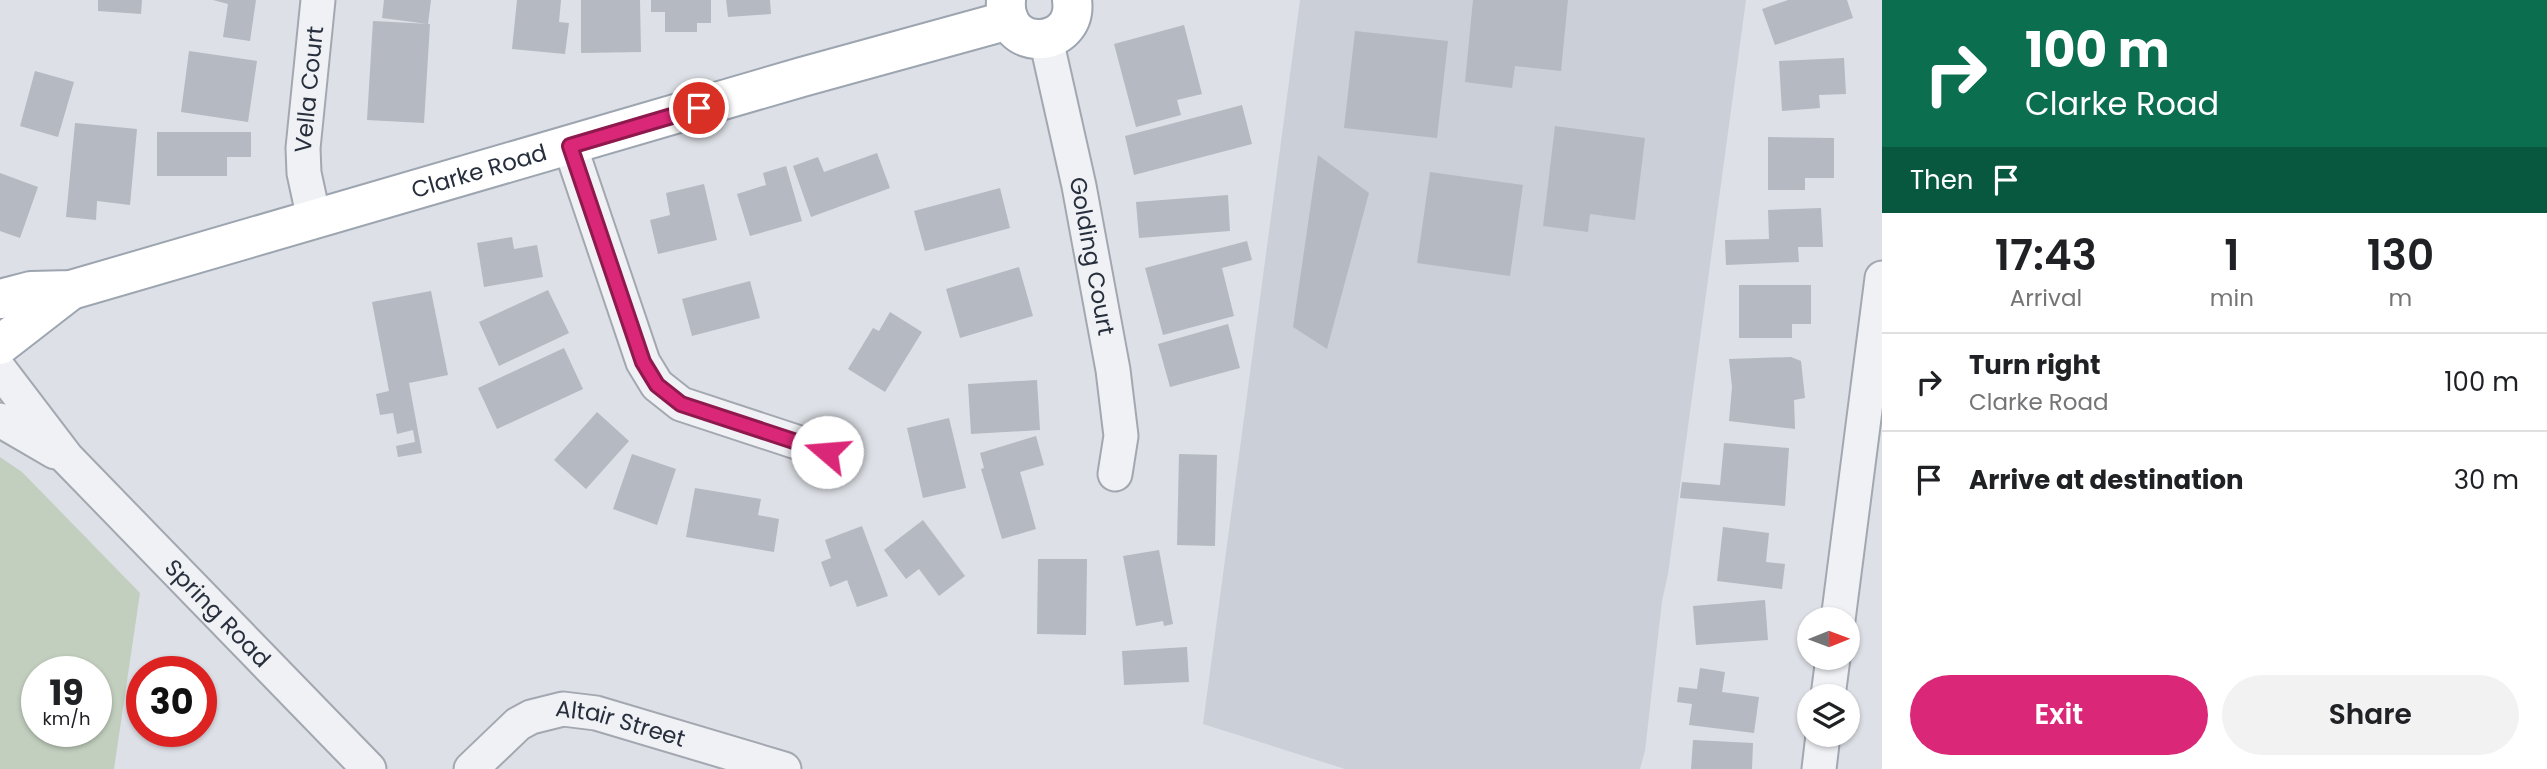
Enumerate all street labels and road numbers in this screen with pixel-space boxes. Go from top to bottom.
street label: Vella Court [287,25,331,154]
street label: Clarke Road [407,136,551,206]
street label: Golding Court [1062,174,1122,338]
street label: Spring Road [158,552,278,674]
street label: Altair Street [554,692,689,755]

